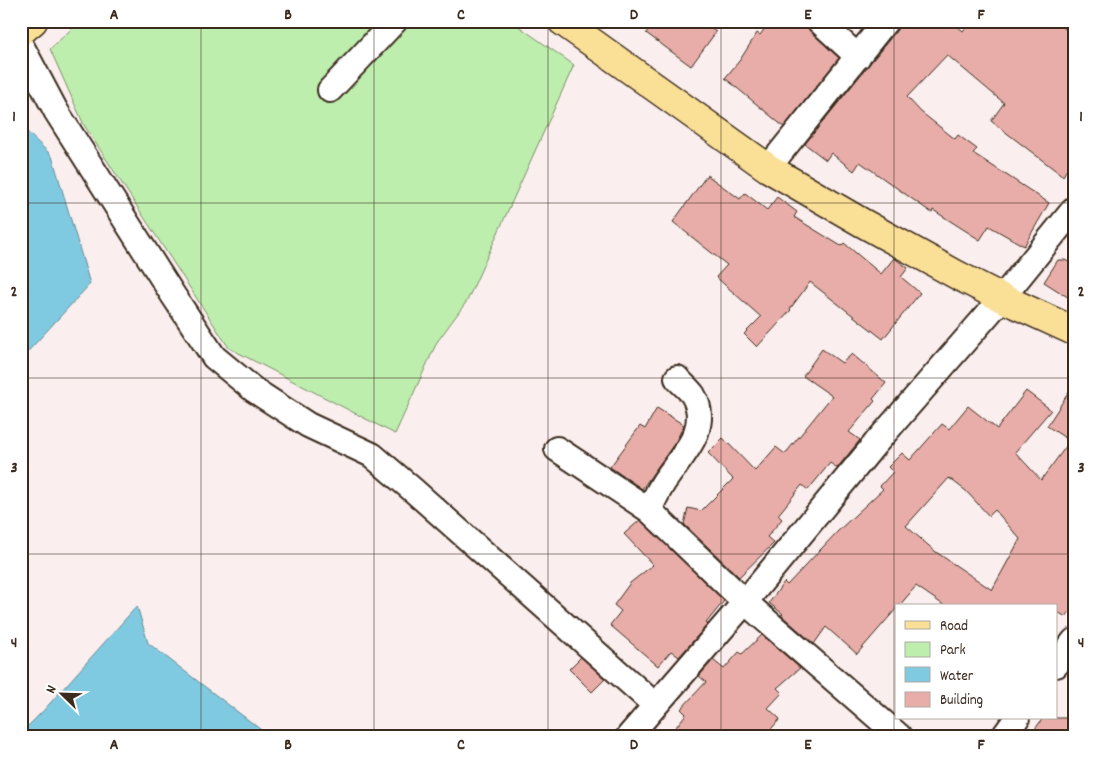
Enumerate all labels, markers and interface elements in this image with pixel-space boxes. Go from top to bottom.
text: A [110,4,119,27]
text: B [284,4,292,27]
text: C [457,4,465,27]
text: D [630,4,639,27]
text: E [804,4,812,27]
text: F [977,4,985,27]
text: 1 [12,106,16,129]
text: 1 [1079,106,1083,129]
text: 2 [11,281,18,304]
text: 2 [1078,281,1085,304]
text: 3 [10,457,18,480]
text: 3 [1077,457,1085,480]
legend [895,604,1058,720]
text: Road [940,616,968,638]
text: 4 [11,632,17,655]
text: 4 [1078,632,1084,655]
text: Park [940,640,966,662]
text: Water [940,666,974,688]
north arrow [38,670,88,720]
text: N [41,683,62,697]
text: Building [940,690,983,712]
text: A [110,734,119,757]
text: B [284,734,292,757]
text: C [457,734,465,757]
text: D [630,734,639,757]
text: E [804,734,812,757]
text: F [977,734,985,757]

